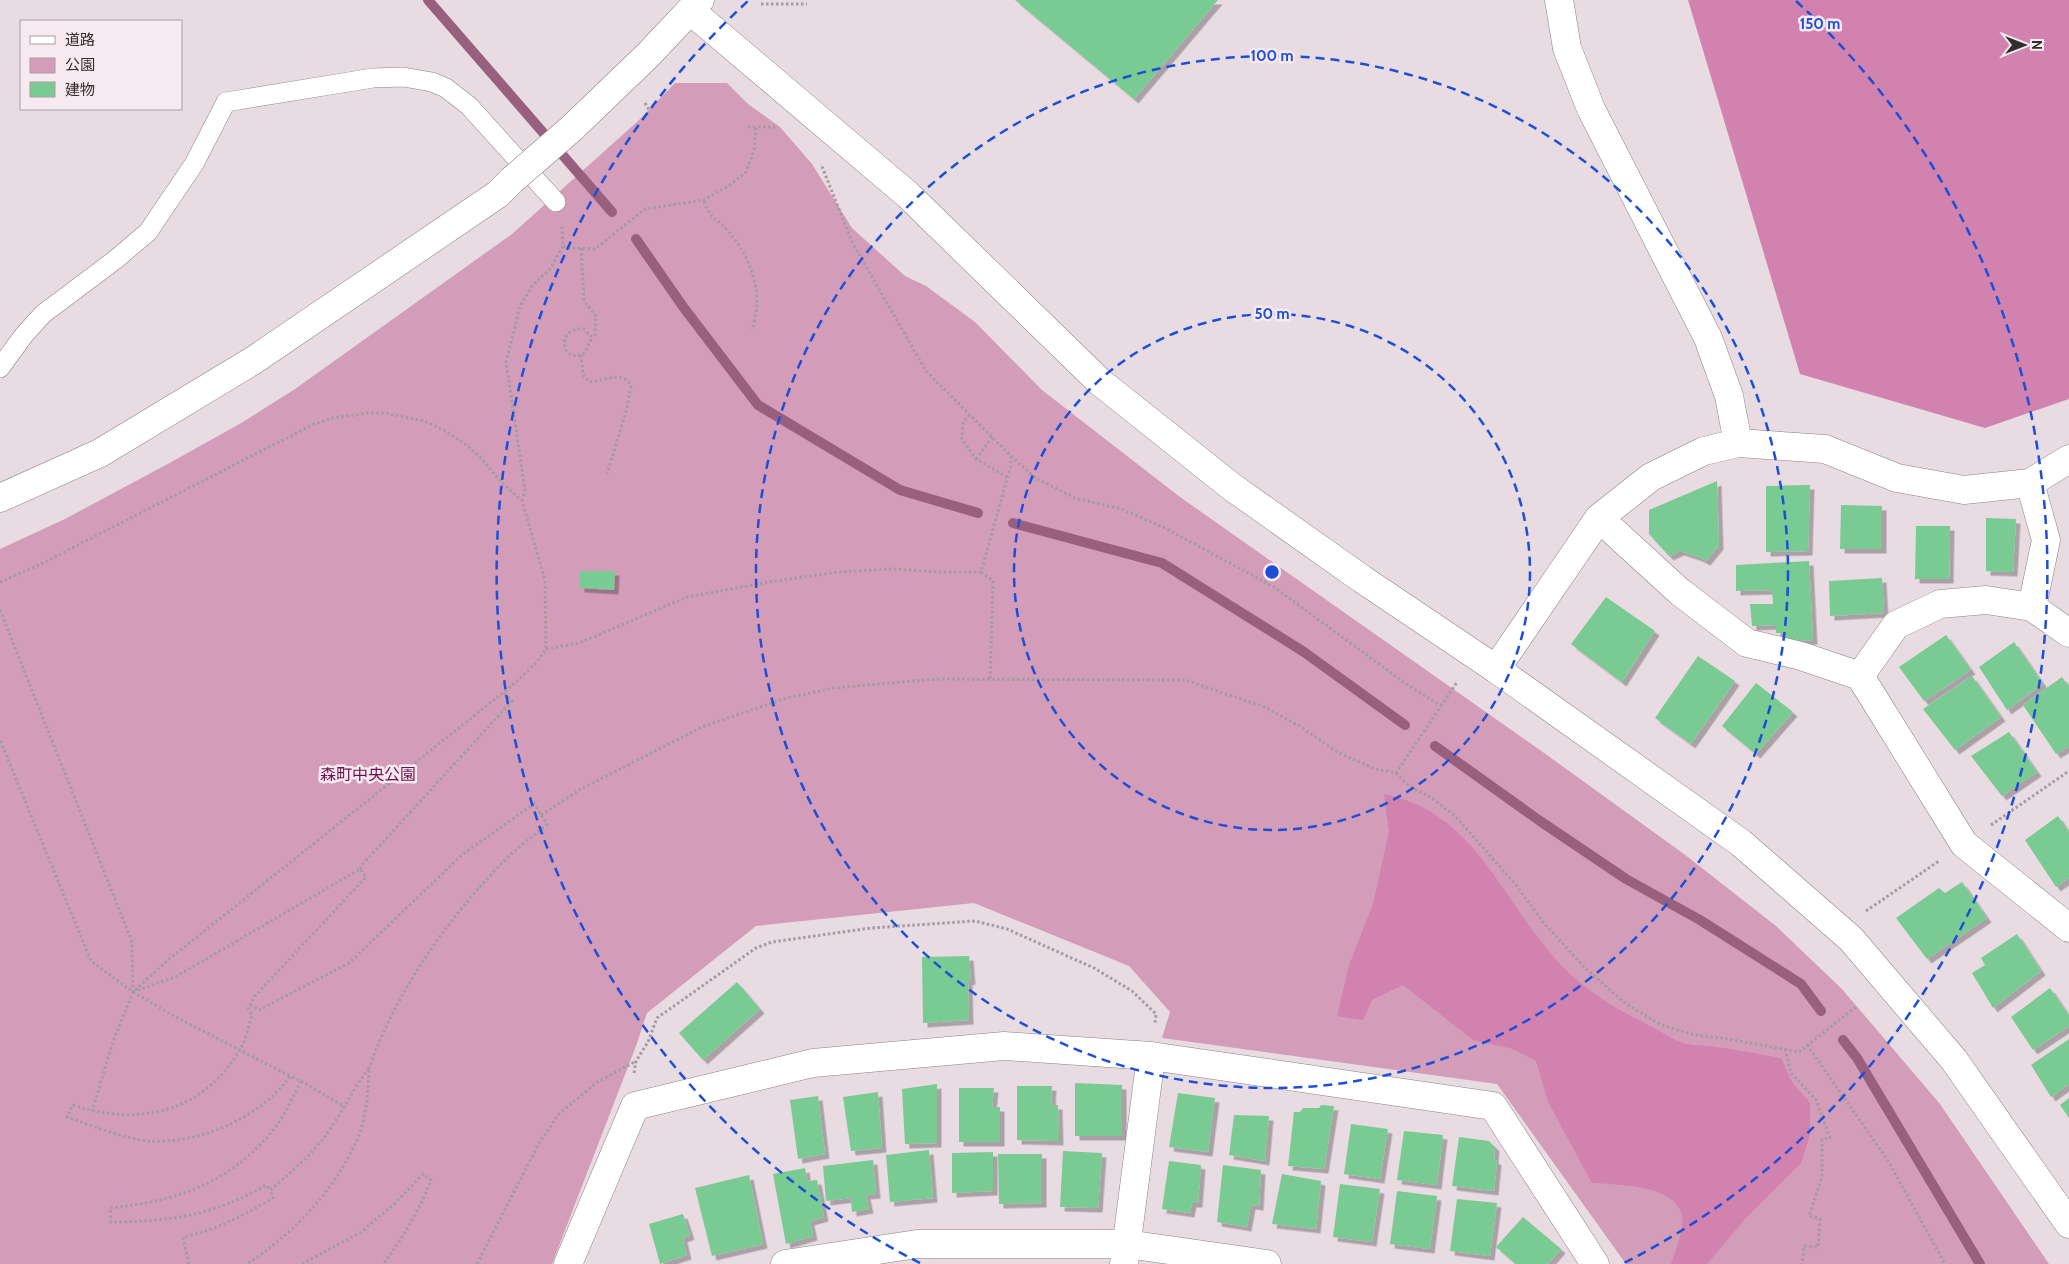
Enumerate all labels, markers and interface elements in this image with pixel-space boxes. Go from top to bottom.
text: 150 m [1800,15,1840,33]
legend [20,20,182,110]
north arrow [1999,20,2049,70]
text: 道路 [65,31,95,49]
text: N [2028,40,2046,50]
text: 100 m [1250,47,1294,65]
text: 公園 [65,56,95,74]
text: 建物 [65,81,95,99]
text: 50 m [1254,305,1290,323]
centre of rings [1263,563,1281,581]
park label: 森町中央公園 [320,765,416,784]

